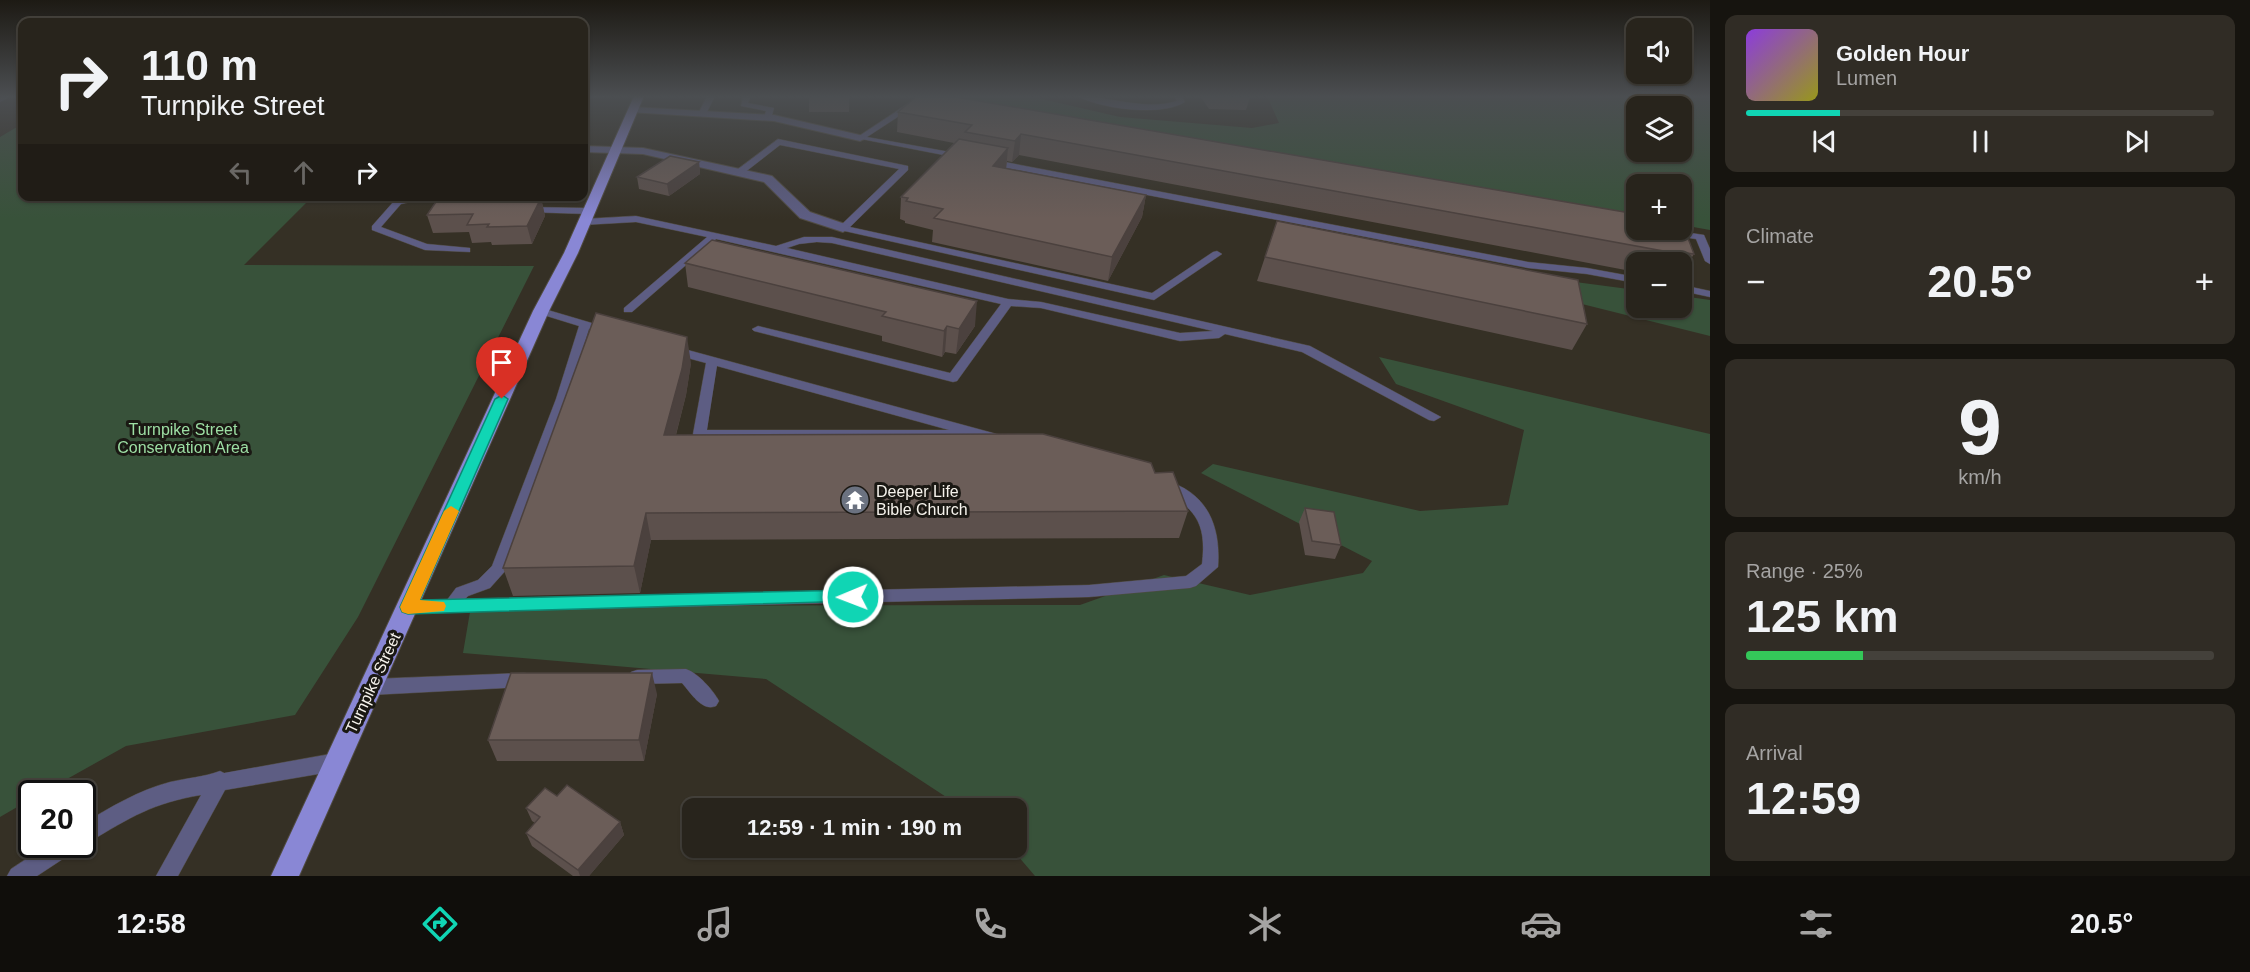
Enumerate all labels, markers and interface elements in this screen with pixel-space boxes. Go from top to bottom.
map controls [1626,18,1692,318]
button: sound [1626,18,1692,84]
text: Golden Hour [1836,41,1969,66]
icon: right [42,42,120,120]
text: 110 m [141,42,258,89]
text: Lumen [1836,67,1897,89]
text: Turnpike Street [141,91,325,121]
button: layers [1626,96,1692,162]
icon: previous [1808,125,1841,158]
icon: pause [1964,125,1997,158]
icon: next [2120,125,2153,158]
icon: left [224,156,257,189]
icon: ahead [287,156,320,189]
icon: right [350,156,383,189]
button: + [1626,174,1692,240]
text: Climate [1746,225,1814,247]
button: − [1626,252,1692,318]
text: 20.5° [1927,256,2033,307]
text: − [1746,263,1765,300]
text: + [2195,263,2214,300]
pin [476,337,527,399]
icon: arrive [485,346,518,379]
text: 9 [1958,383,2002,471]
park label: Turnpike Street Conservation Area [117,421,249,456]
text: km/h [1958,466,2002,488]
place label: Deeper Life Bible Church [876,483,968,518]
temple icon: Deeper Life Bible Church [839,484,871,516]
text: Range · 25% [1746,560,1863,582]
position arrow [821,565,885,629]
text: 125 km [1746,591,1899,642]
street label: Turnpike Street [342,630,404,736]
text: Arrival [1746,742,1803,764]
text: 12:59 [1746,773,1861,824]
speed limit sign: 20 [18,780,96,858]
text: 12:59 · 1 min · 190 m [747,815,962,840]
icon: directions [419,903,461,945]
icon: music [694,903,736,945]
icon: phone [969,903,1011,945]
icon: climate [1244,903,1286,945]
icon: car [1520,903,1562,945]
icon: filters [1795,903,1837,945]
text: 12:58 [117,909,186,939]
text: 20.5° [2070,909,2133,939]

